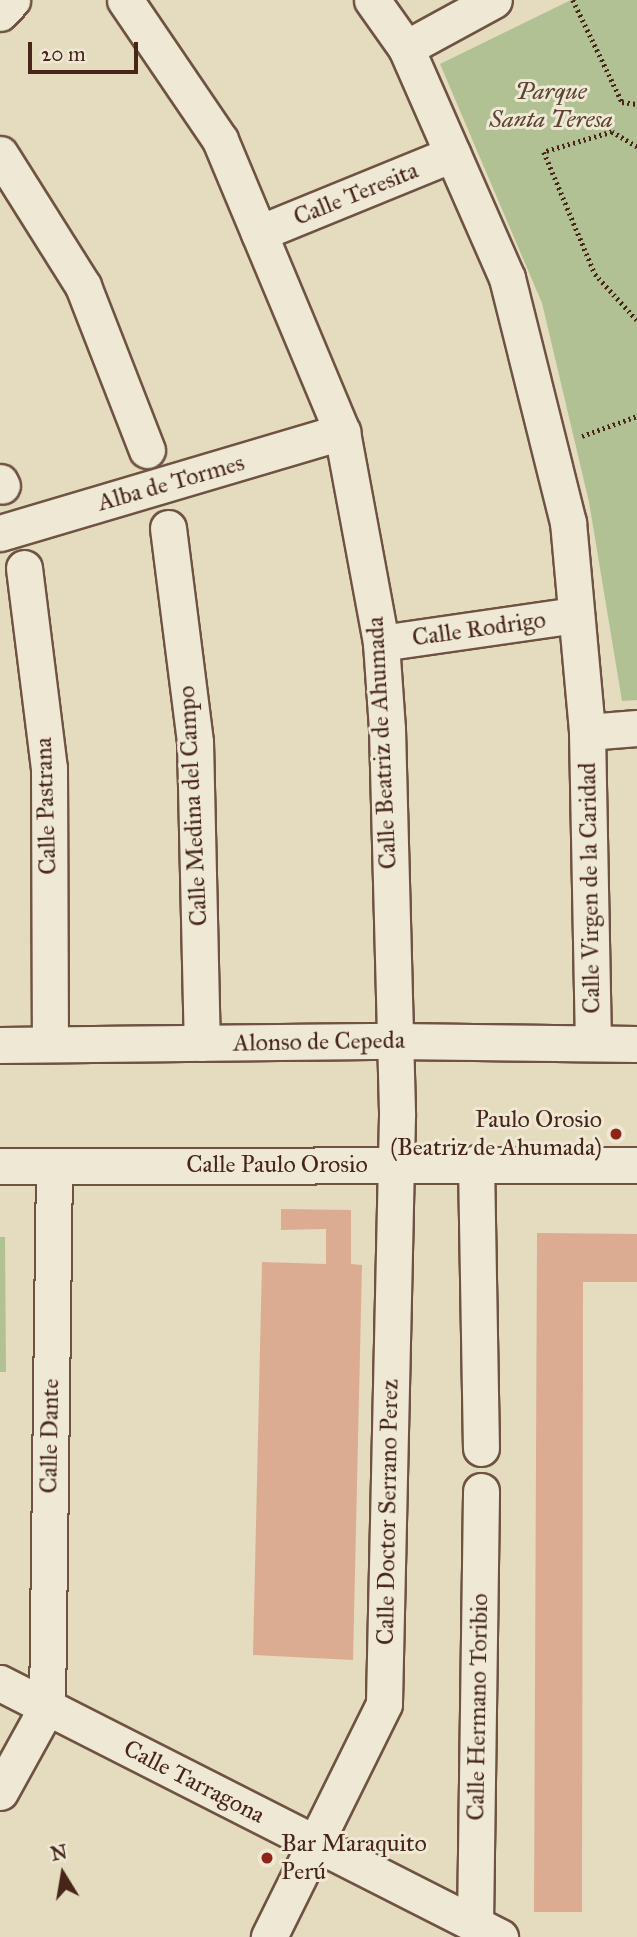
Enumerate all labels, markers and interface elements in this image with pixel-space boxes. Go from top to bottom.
scale bar [32,28,142,72]
text: 20 m [41,41,86,67]
park label: Parque Santa Teresa [489,78,613,134]
street label: Calle Teresita [290,156,422,232]
street label: Alba de Tormes [94,448,248,518]
street label: Calle Rodrigo [410,605,548,653]
street label: Calle Beatriz de Ahumada [361,616,403,870]
street label: Calle Medina del Campo [172,685,214,927]
street label: Calle Pastrana [29,737,63,875]
street label: Calle Virgen de la Caridad [573,762,607,1014]
street label: Alonso de Cepeda [233,1026,405,1058]
place label: Paulo Orosio (Beatriz de Ahumada) [390,1106,602,1162]
marker: Paulo Orosio (Beatriz de Ahumada) [608,1126,624,1142]
street label: Calle Paulo Orosio [186,1151,368,1179]
street label: Calle Dante [35,1378,65,1494]
street label: Calle Doctor Serrano Perez [371,1379,405,1645]
street label: Calle Hermano Toribio [462,1593,494,1821]
street label: Calle Tarragona [119,1734,269,1830]
place label: Bar Maraquito Perú [281,1830,427,1886]
north arrow [28,1839,98,1909]
text: N [49,1840,69,1866]
marker: Bar Maraquito Perú [259,1850,275,1866]

